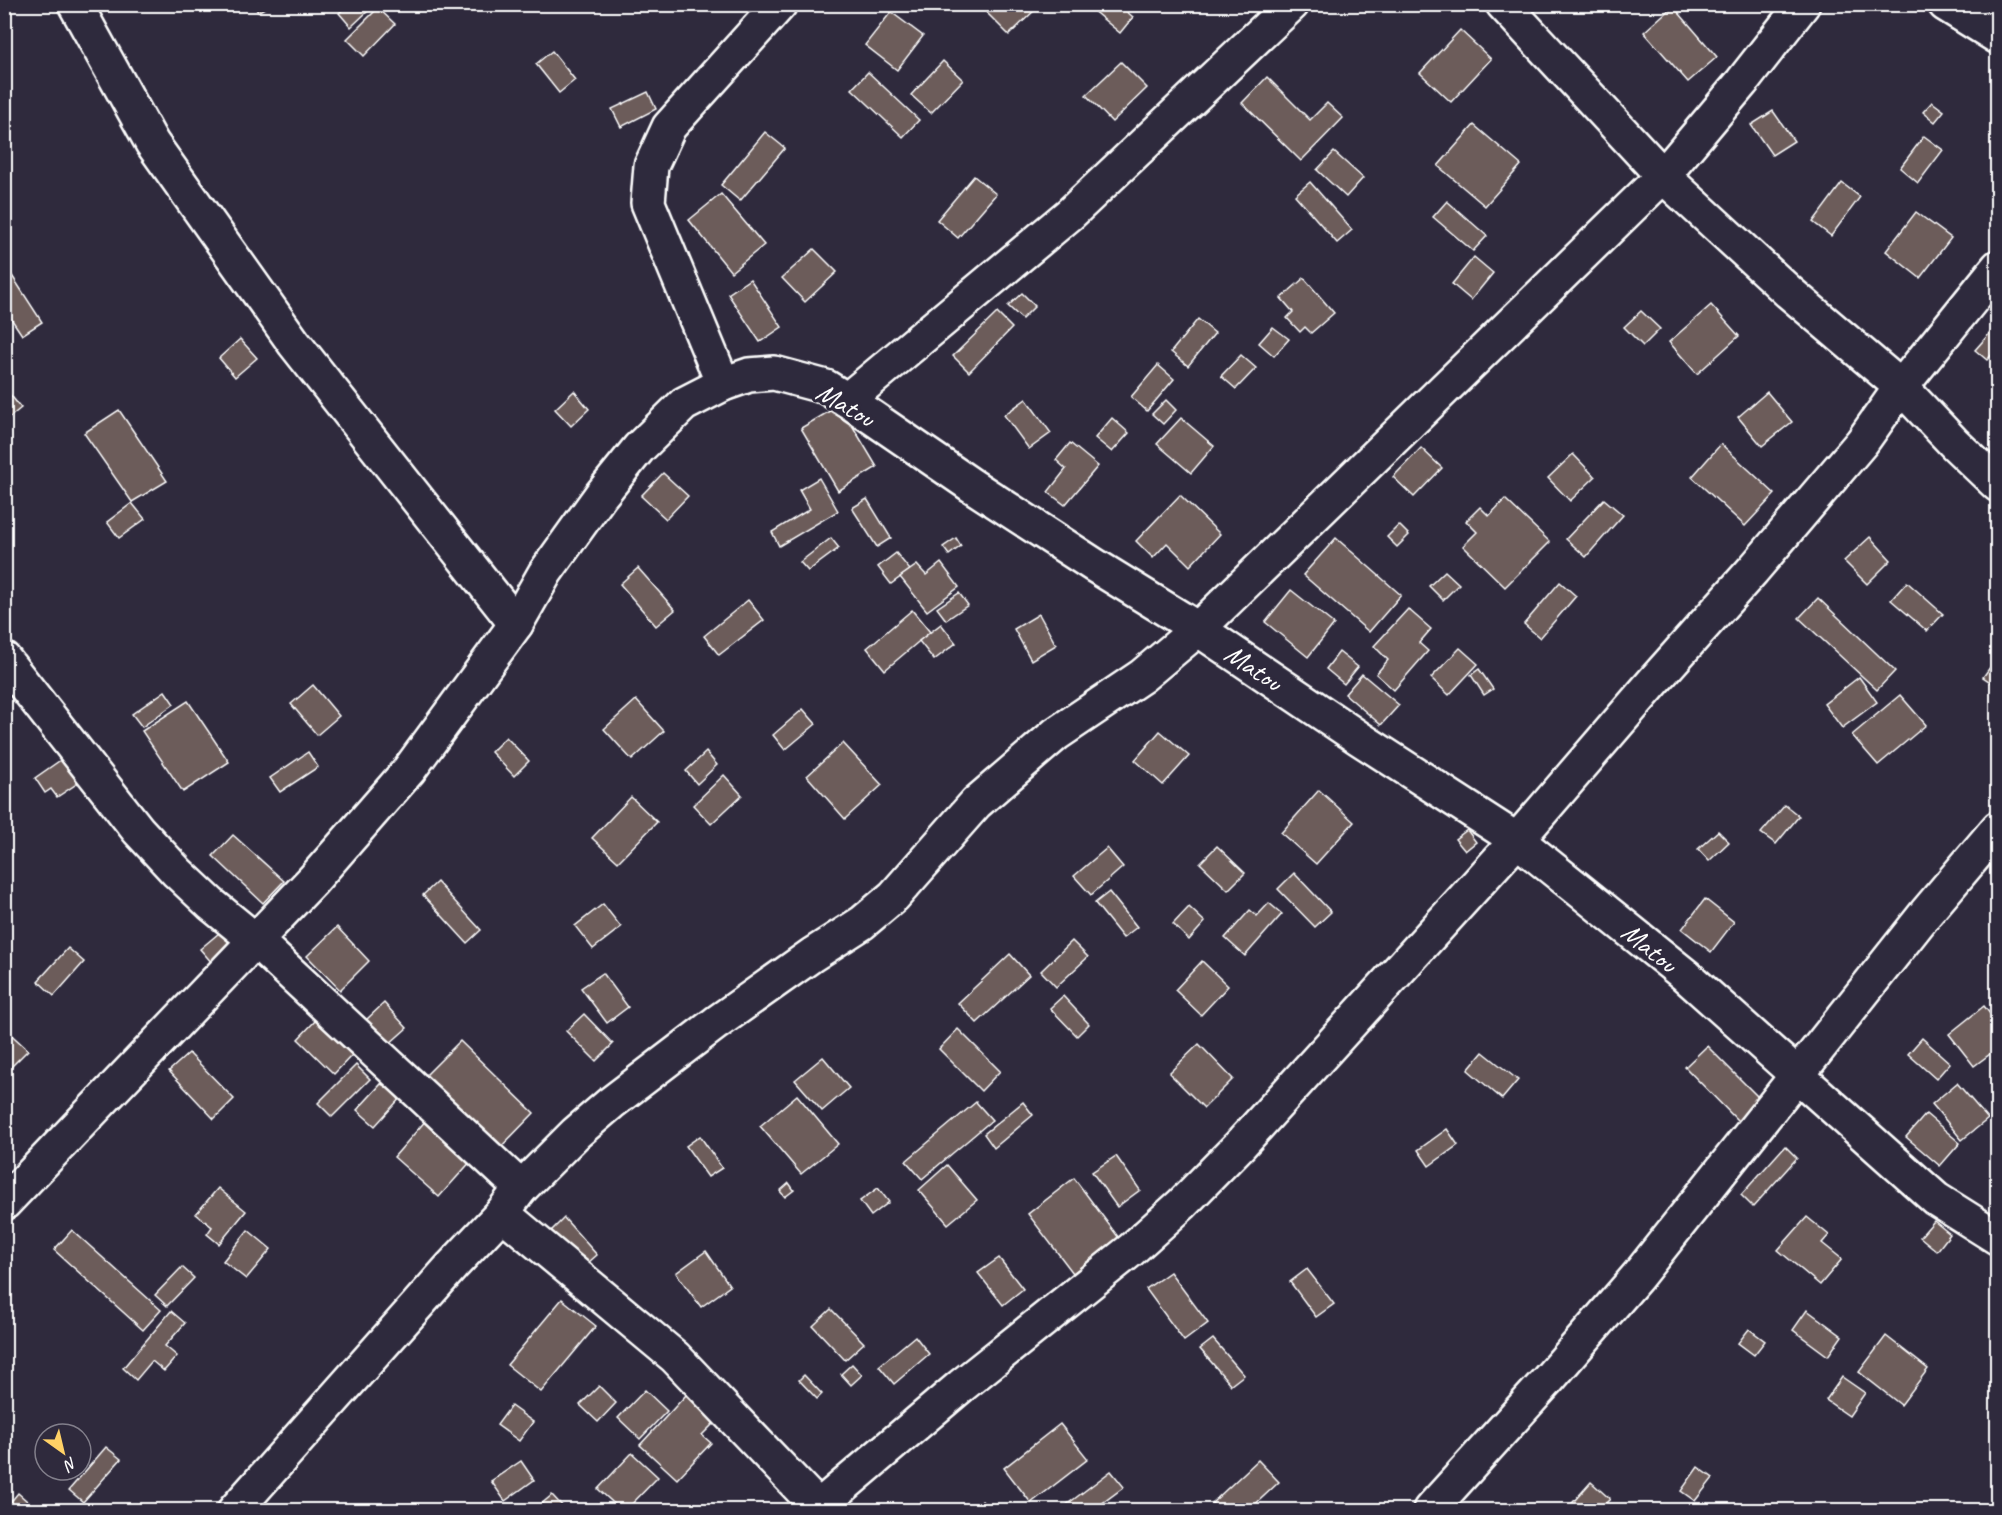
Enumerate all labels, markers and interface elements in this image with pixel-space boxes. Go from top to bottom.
street label: Matou [810,374,883,436]
street label: Matou [1218,636,1291,700]
street label: Matou [1615,914,1686,981]
north arrow [33,1422,93,1482]
text: N [59,1453,81,1476]

